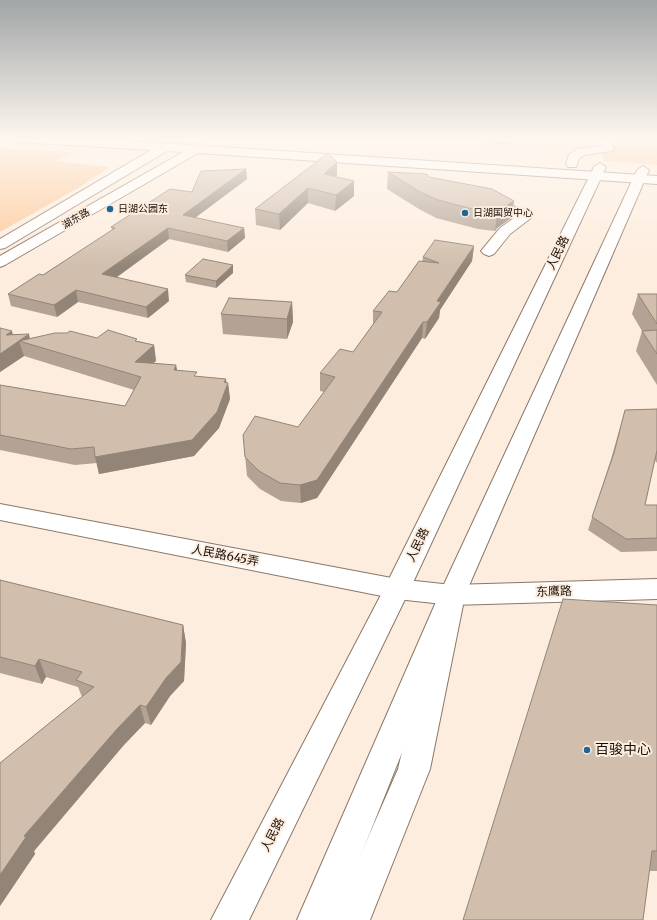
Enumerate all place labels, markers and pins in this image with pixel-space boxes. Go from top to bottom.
place label: 日湖公园东 [118,203,168,215]
marker: 日湖公园东 [105,204,115,214]
place label: 日湖国贸中心 [473,207,533,219]
marker: 日湖国贸中心 [460,208,470,218]
place label: 百骏中心 [595,742,651,758]
marker: 百骏中心 [582,745,592,755]

